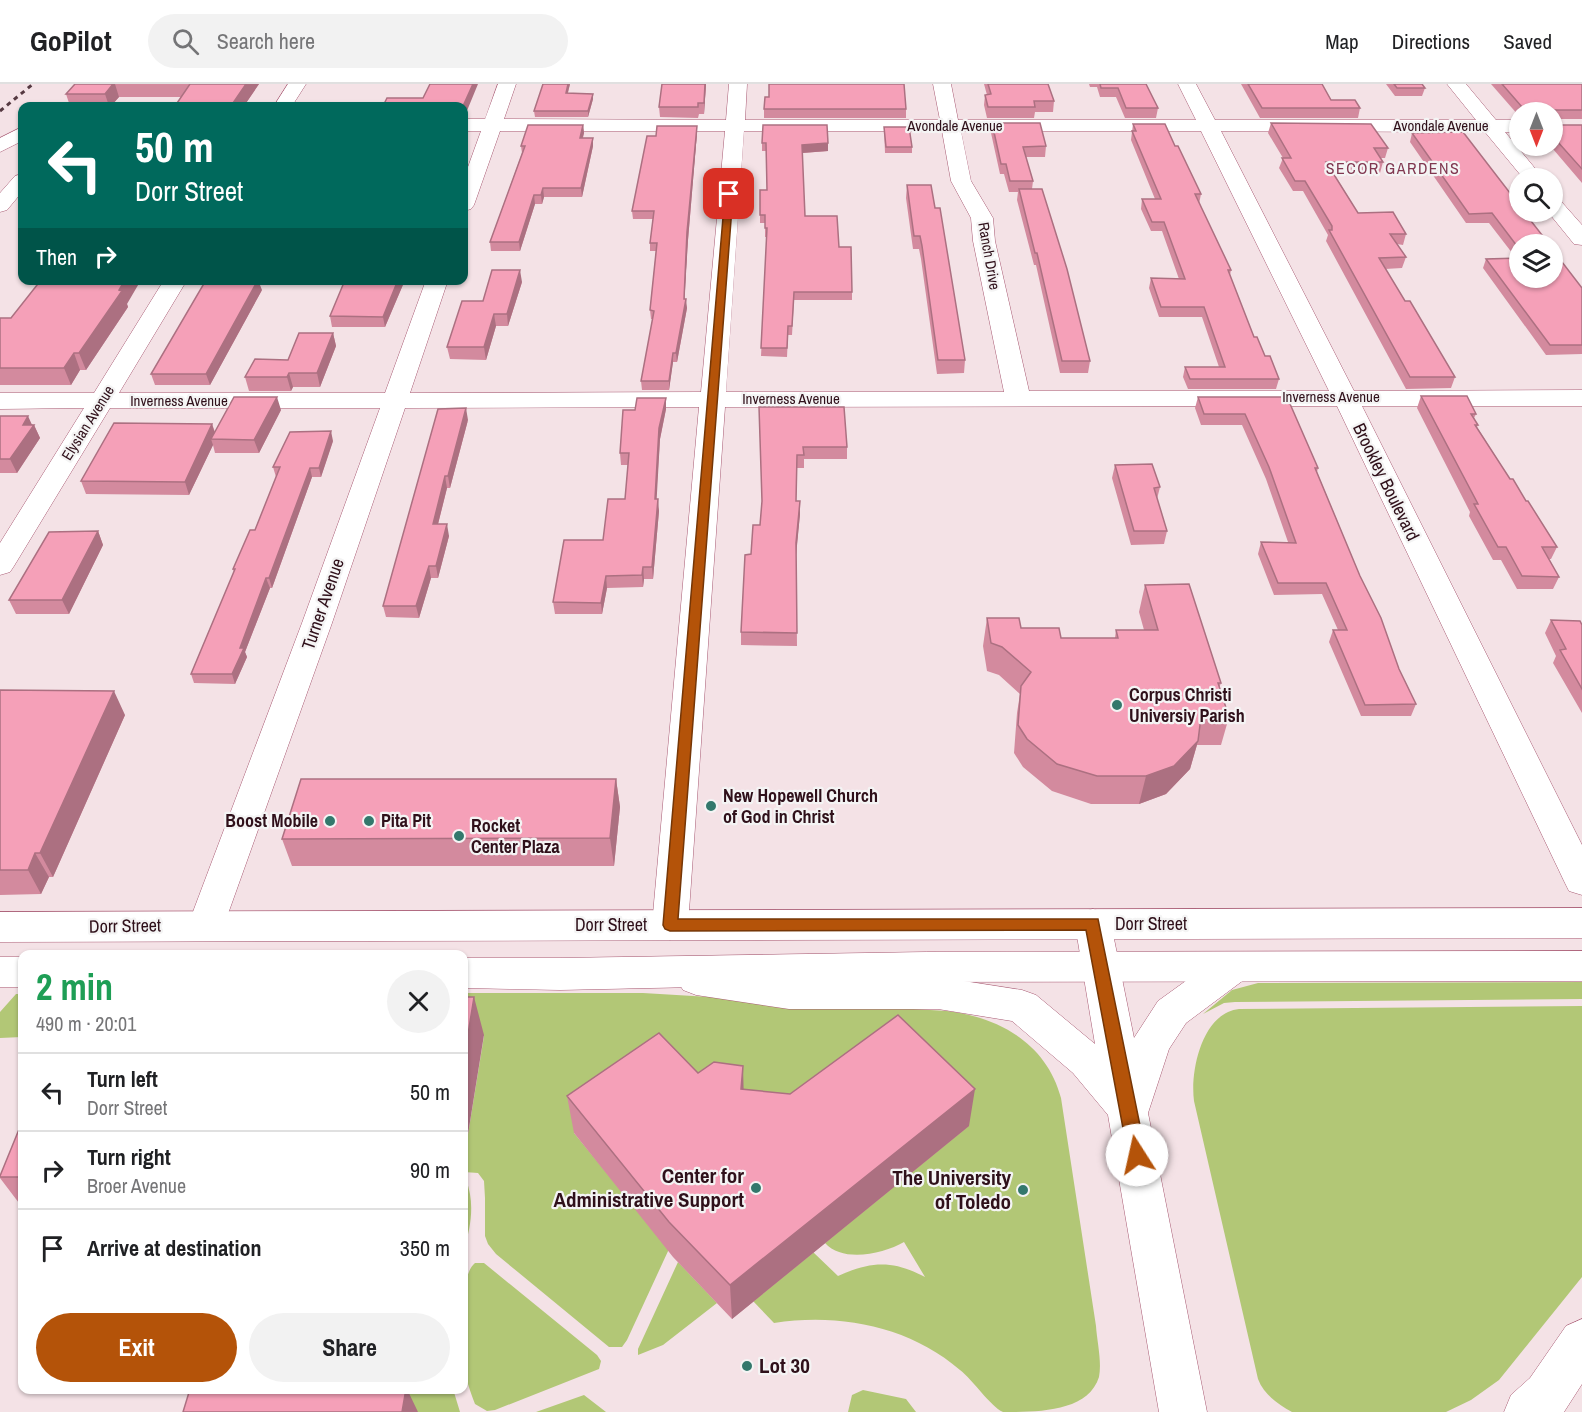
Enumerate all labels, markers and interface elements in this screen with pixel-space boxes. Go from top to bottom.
search box [148,14,568,68]
text: GoPilot [30,22,112,60]
icon: search [169,25,202,58]
text: Search here [217,26,315,56]
text: Map [1325,27,1359,56]
text: Directions [1392,27,1470,56]
text: Saved [1503,27,1552,56]
north arrow [1509,102,1563,156]
map controls [1509,102,1563,288]
street label: Avondale Avenue [906,115,1003,136]
street label: Avondale Avenue [1392,115,1489,136]
text: 50 m [135,119,214,175]
icon: left [36,126,114,204]
district label: SECOR GARDENS [1326,157,1460,179]
pin [703,168,754,219]
button: search [1509,168,1563,222]
text: Dorr Street [135,173,243,209]
icon: arrive [712,177,745,210]
street label: Ranch Drive [973,220,1006,292]
button: layers [1509,234,1563,288]
icon: right [89,240,122,273]
text: Then [36,242,77,272]
street label: Elysian Avenue [56,381,119,464]
street label: Inverness Avenue [1282,386,1380,407]
street label: Inverness Avenue [742,388,840,409]
street label: Inverness Avenue [130,390,228,411]
street label: Brookley Boulevard [1347,419,1426,545]
street label: Turner Avenue [295,555,350,653]
place label: Corpus Christi Universiy Parish [1129,682,1245,728]
marker: Corpus Christi Universiy Parish [1110,698,1124,712]
place label: New Hopewell Church of God in Christ [723,783,878,829]
marker: New Hopewell Church of God in Christ [704,799,718,813]
place label: Boost Mobile [225,808,318,833]
place label: Pita Pit [381,808,431,833]
place label: Rocket Center Plaza [471,813,560,859]
marker: Boost Mobile [323,814,337,828]
marker: Pita Pit [362,814,376,828]
marker: Rocket Center Plaza [452,829,466,843]
street label: Dorr Street [1115,911,1187,936]
street label: Dorr Street [89,912,161,939]
street label: Dorr Street [575,912,647,937]
text: 2 min [36,963,113,1011]
button: close [387,970,450,1033]
text: 490 m · 20:01 [36,1010,136,1037]
text: Turn left [87,1064,158,1094]
icon: left [36,1076,69,1109]
text: 50 m [410,1077,450,1107]
text: Dorr Street [87,1094,167,1121]
position arrow [1105,1123,1169,1187]
text: Turn right [87,1142,171,1172]
icon: right [36,1154,69,1187]
text: 90 m [410,1155,450,1185]
place label: Center for Administrative Support [554,1161,744,1214]
place label: The University of Toledo [892,1163,1011,1216]
text: Broer Avenue [87,1172,186,1199]
marker: Center for Administrative Support [749,1181,763,1195]
marker: The University of Toledo [1016,1183,1030,1197]
icon: arrive [36,1232,69,1265]
text: Arrive at destination [87,1233,261,1263]
text: 350 m [400,1233,450,1263]
button: Exit [36,1313,237,1382]
button: Share [249,1313,450,1382]
place label: Lot 30 [759,1351,810,1380]
marker: Lot 30 [740,1359,754,1373]

